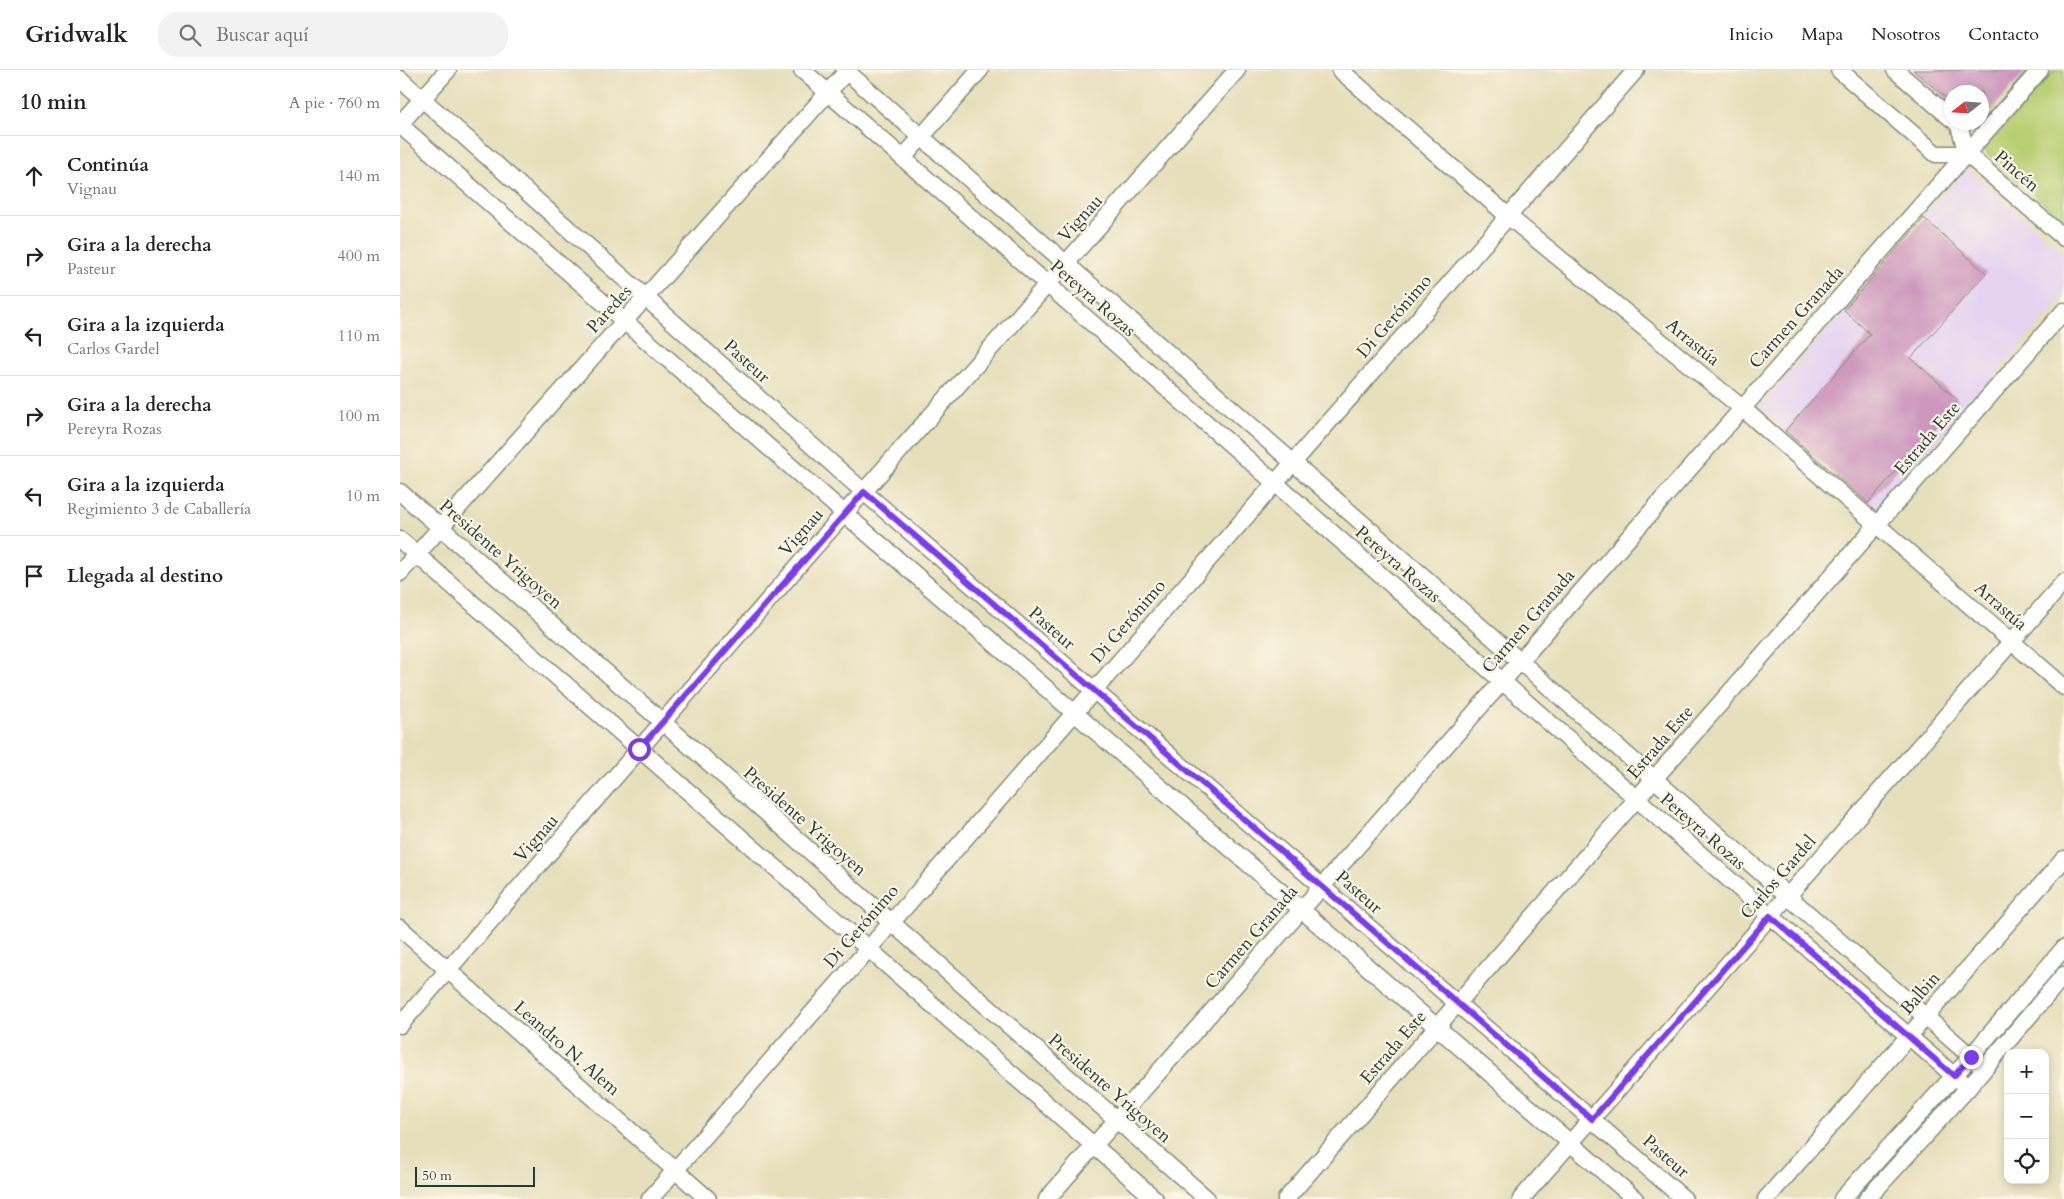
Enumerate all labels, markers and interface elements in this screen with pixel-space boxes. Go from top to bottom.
search box [158,12,508,57]
text: Gridwalk [25,18,128,51]
icon: search [176,21,204,49]
text: Buscar aquí [216,22,309,48]
text: Inicio [1729,22,1773,47]
text: Mapa [1801,22,1843,47]
text: Nosotros [1871,22,1940,47]
text: Contacto [1968,22,2039,47]
north arrow [1944,85,1989,130]
text: 10 min [20,88,87,117]
text: A pie · 760 m [289,92,380,114]
street label: Pincén [1989,145,2045,199]
text: Continúa [67,152,149,178]
icon: ahead [20,162,48,190]
text: 140 m [338,165,380,187]
text: Vignau [67,178,117,200]
street label: Vignau [1052,189,1109,248]
text: Gira a la derecha [67,232,212,258]
icon: right [20,242,48,270]
text: 400 m [338,245,380,267]
street label: Pereyra Rozas [1044,254,1141,343]
text: Pasteur [67,258,116,280]
street label: Carmen Granada [1743,260,1849,374]
street label: Di Gerónimo [1351,269,1438,364]
street label: Paredes [581,280,638,339]
text: Gira a la izquierda [67,312,225,338]
street label: Arrastúa [1660,313,1725,372]
icon: left [20,322,48,350]
text: 110 m [338,325,380,347]
street label: Pasteur [718,334,776,389]
text: Carlos Gardel [67,338,160,360]
text: Gira a la derecha [67,392,212,418]
street label: Estrada Este [1888,396,1966,481]
icon: right [20,402,48,430]
text: 100 m [338,405,380,427]
text: Pereyra Rozas [67,418,161,440]
text: Gira a la izquierda [67,472,225,498]
icon: left [20,482,48,510]
text: 10 m [346,485,380,507]
street label: Presidente Yrigoyen [434,494,568,615]
text: Regimiento 3 de Caballería [67,498,251,520]
street label: Vignau [773,503,829,562]
street label: Pereyra Rozas [1349,520,1446,609]
icon: arrive [20,562,48,590]
text: Llegada al destino [67,563,223,589]
street label: Carmen Granada [1476,564,1581,679]
street label: Di Gerónimo [1085,574,1172,669]
street label: Arrastúa [1969,576,2033,637]
street label: Pasteur [1023,601,1081,656]
street label: Estrada Este [1621,700,1699,785]
route start [628,738,651,761]
street label: Presidente Yrigoyen [738,761,872,882]
street label: Pereyra Rozas [1654,787,1751,876]
street label: Vignau [508,809,564,868]
street label: Carlos Gardel [1735,829,1822,925]
street label: Pasteur [1330,865,1388,920]
street label: Di Gerónimo [818,879,905,974]
street label: Carmen Granada [1199,880,1304,995]
street label: Balbin [1895,966,1947,1020]
street label: Leandro N. Alem [508,995,626,1102]
street label: Estrada Este [1354,1005,1432,1090]
street label: Presidente Yrigoyen [1043,1028,1177,1149]
route end [1960,1046,1983,1069]
map controls [2004,1049,2049,1184]
button: + [2004,1049,2049,1094]
button: − [2004,1094,2049,1139]
street label: Pasteur [1637,1129,1695,1184]
button: locate [2004,1139,2049,1184]
scale bar [415,1164,535,1187]
text: 50 m [422,1166,452,1185]

